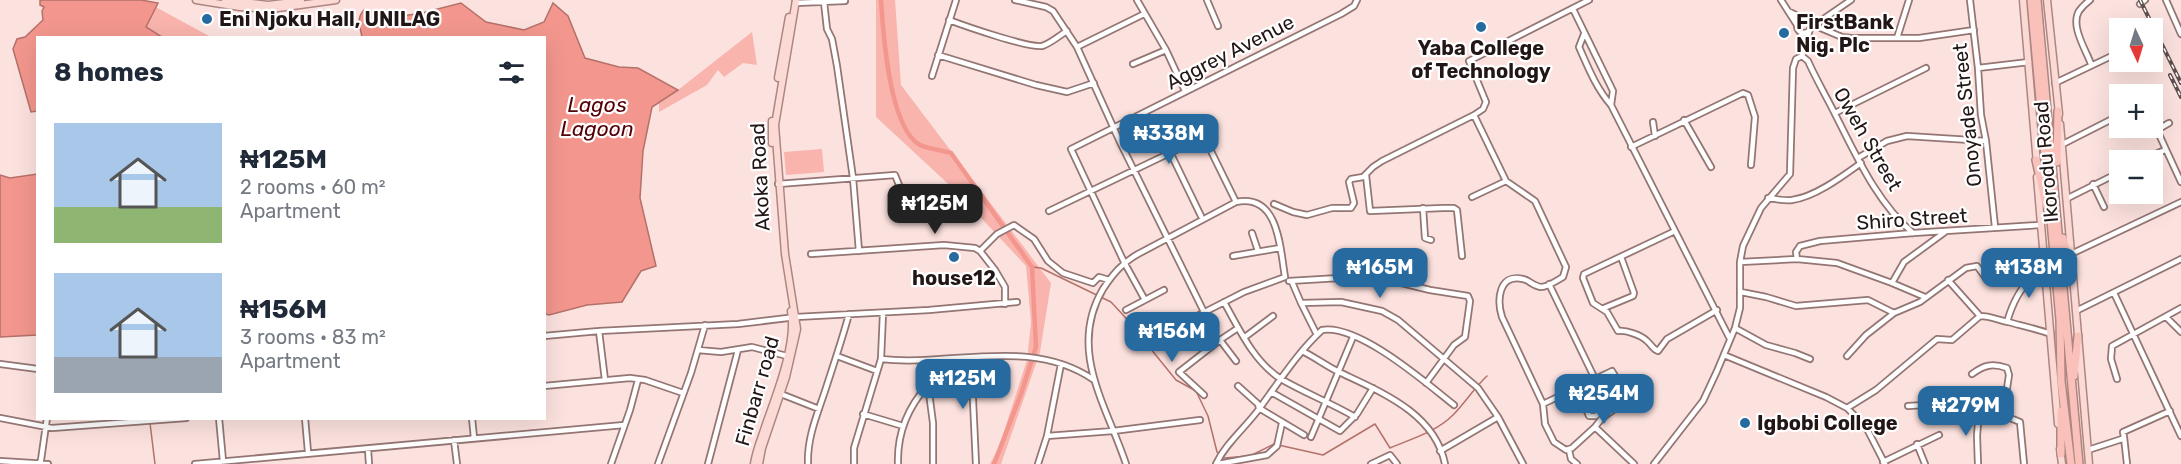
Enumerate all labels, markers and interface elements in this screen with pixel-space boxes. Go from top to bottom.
place label: Eni Njoku Hall, UNILAG [219,7,440,31]
street label: Aggrey Avenue [1162,9,1298,95]
place label: FirstBank Nig. Plc [1796,10,1894,57]
marker: Eni Njoku Hall, UNILAG [200,12,214,26]
north arrow [2109,18,2163,72]
map controls [2109,18,2163,204]
marker: Yaba College of Technology [1474,20,1488,34]
marker: FirstBank Nig. Plc [1777,26,1791,40]
place label: Yaba College of Technology [1411,36,1551,83]
street label: Onoyade Street [1948,42,1986,188]
icon: filters [495,56,528,89]
text: 8 homes [54,57,164,88]
street label: Oweh Street [1829,83,1907,195]
button: + [2109,84,2163,138]
water label: Lagos Lagoon [560,92,634,141]
street label: Ikorodu Road [2029,100,2063,224]
pin: ₦338M [1127,114,1211,165]
text: ₦338M [1134,121,1204,145]
street label: Akoka Road [745,122,775,232]
text: ₦125M [240,144,327,175]
icon: home [102,147,174,219]
button: − [2109,150,2163,204]
text: 2 rooms · 60 m² [240,175,386,199]
pin: ₦125M [893,184,977,235]
text: ₦125M [902,191,968,215]
text: Apartment [240,199,341,223]
street label: Shiro Street [1856,203,1968,235]
pin: ₦165M [1338,248,1422,299]
pin: ₦138M [1987,248,2071,299]
marker: house12 [947,250,961,264]
text: ₦165M [1347,255,1413,279]
text: ₦138M [1995,255,2063,279]
place label: house12 [912,266,996,290]
text: ₦156M [240,294,327,325]
icon: home [102,297,174,369]
pin: ₦156M [1130,312,1214,363]
text: ₦156M [1139,319,1205,343]
text: 3 rooms · 83 m² [240,325,386,349]
street label: Finbarr road [730,333,784,449]
text: Apartment [240,349,341,373]
pin: ₦125M [921,359,1005,410]
text: ₦125M [930,366,996,390]
pin: ₦254M [1562,374,1646,425]
text: ₦254M [1569,381,1639,405]
pin: ₦279M [1924,386,2008,437]
text: ₦279M [1932,393,2000,417]
place label: Igbobi College [1757,411,1898,435]
marker: Igbobi College [1738,416,1752,430]

